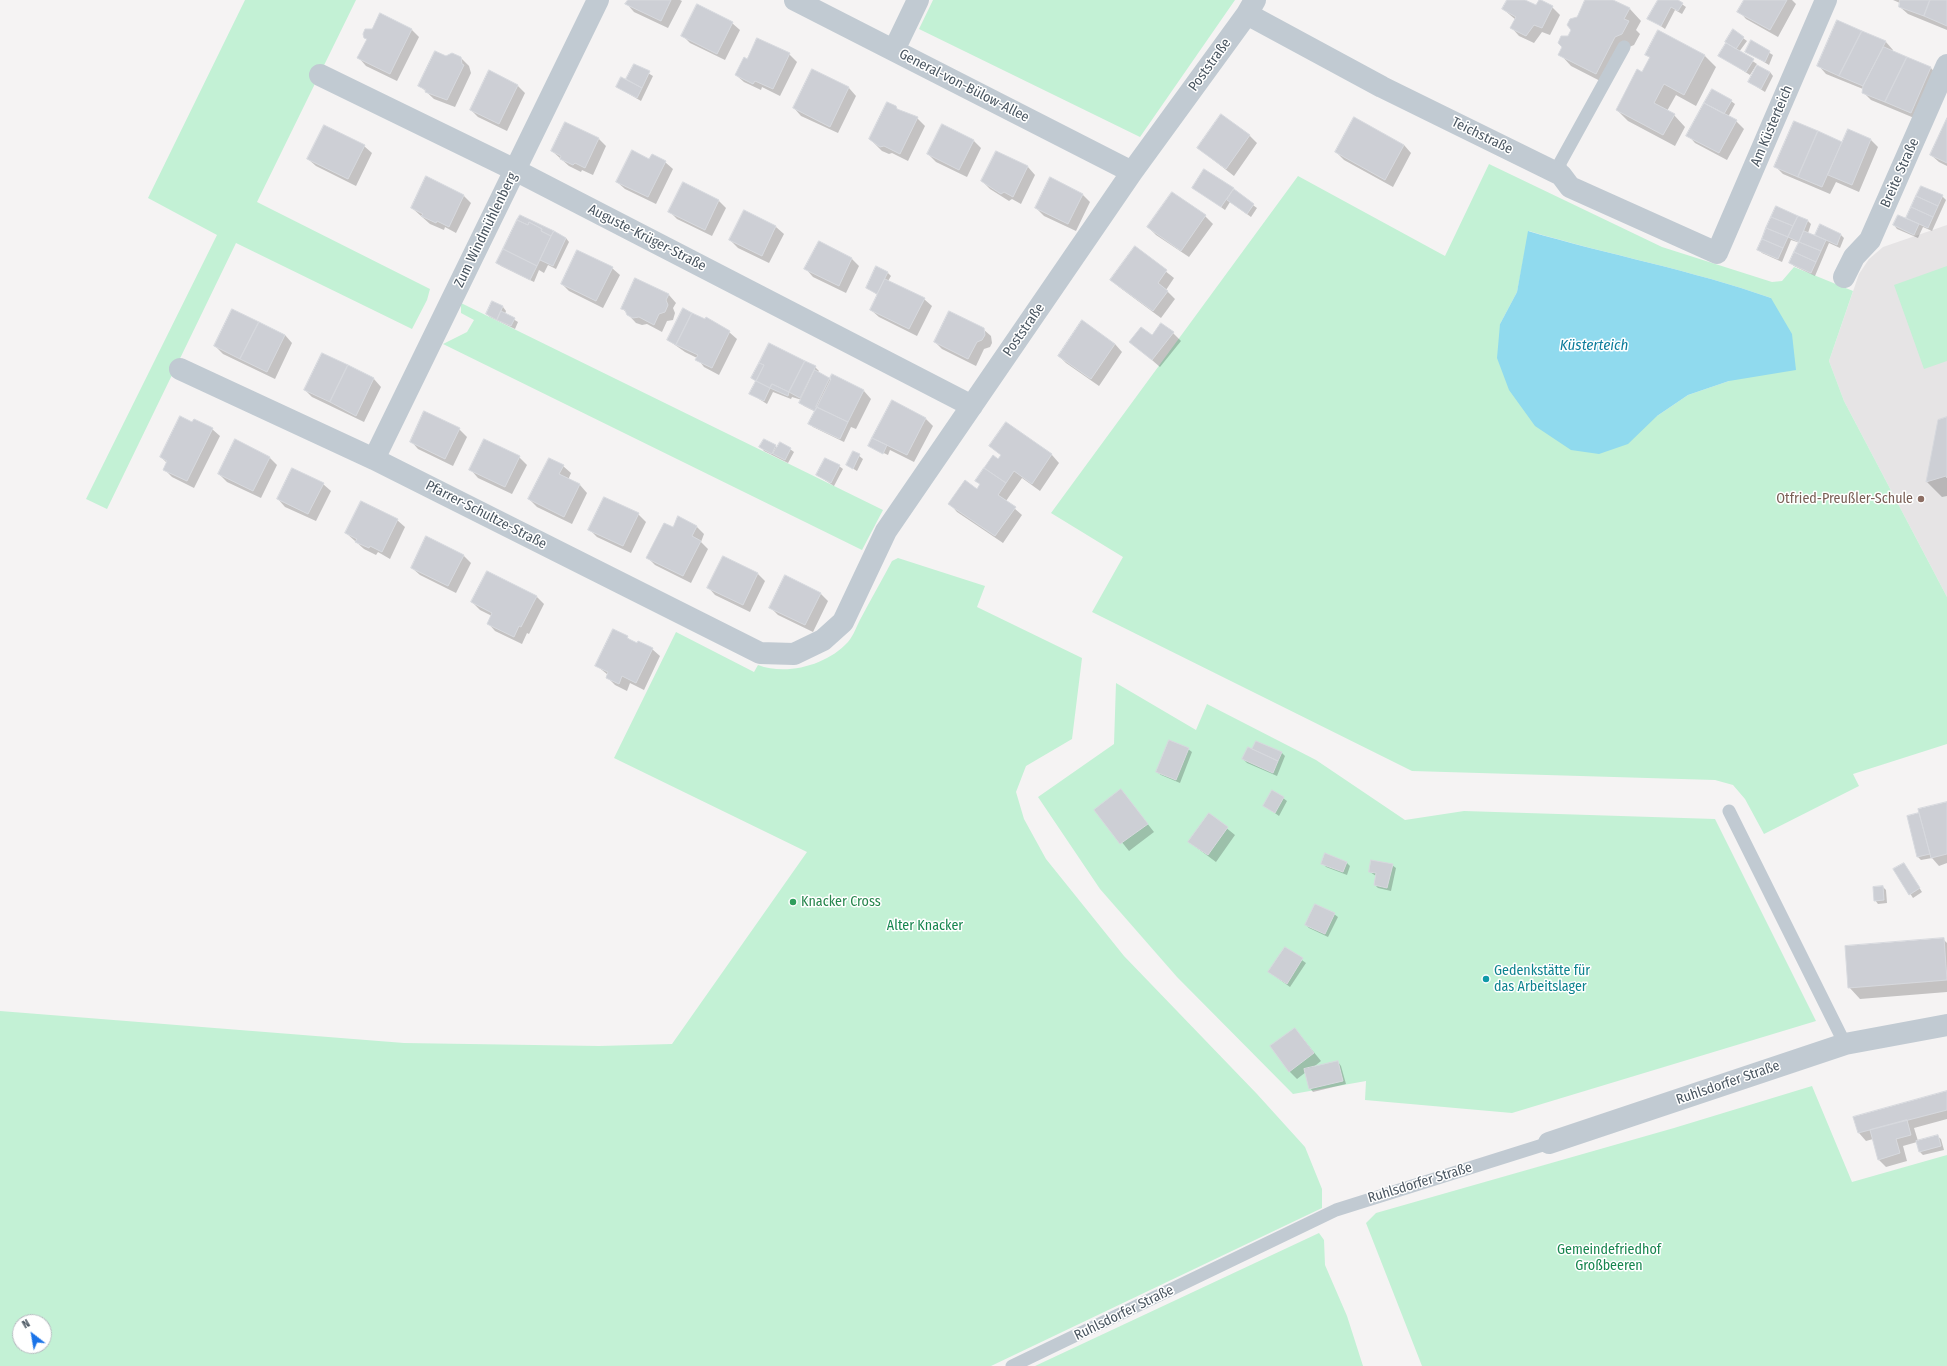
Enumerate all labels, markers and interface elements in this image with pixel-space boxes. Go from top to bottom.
street label: Poststraße [1185,35,1235,95]
street label: General-von-Bülow-Allee [896,46,1032,126]
street label: Am Küsterteich [1747,83,1797,169]
street label: Teichstraße [1449,114,1515,158]
street label: Breite Straße [1877,136,1923,210]
street label: Zum Windmühlenberg [451,170,521,290]
street label: Auguste-Krüger-Straße [585,201,709,275]
street label: Poststraße [1000,300,1048,360]
water label: Küsterteich [1560,337,1628,355]
street label: Pfarrer-Schultze-Straße [423,477,549,553]
place label: Otfried-Preußler-Schule [1776,491,1913,507]
marker: Otfried-Preußler-Schule [1916,494,1926,504]
place label: Knacker Cross [801,894,881,910]
marker: Knacker Cross [788,897,798,907]
park label: Alter Knacker [887,918,963,934]
place label: Gedenkstätte für das Arbeitslager [1494,963,1590,996]
marker: Gedenkstätte für das Arbeitslager [1481,974,1491,984]
street label: Ruhlsdorfer Straße [1674,1057,1782,1109]
street label: Ruhlsdorfer Straße [1366,1159,1474,1207]
park label: Gemeindefriedhof Großbeeren [1557,1242,1661,1274]
street label: Ruhlsdorfer Straße [1072,1282,1176,1344]
north arrow [12,1314,52,1354]
text: N [20,1317,32,1331]

